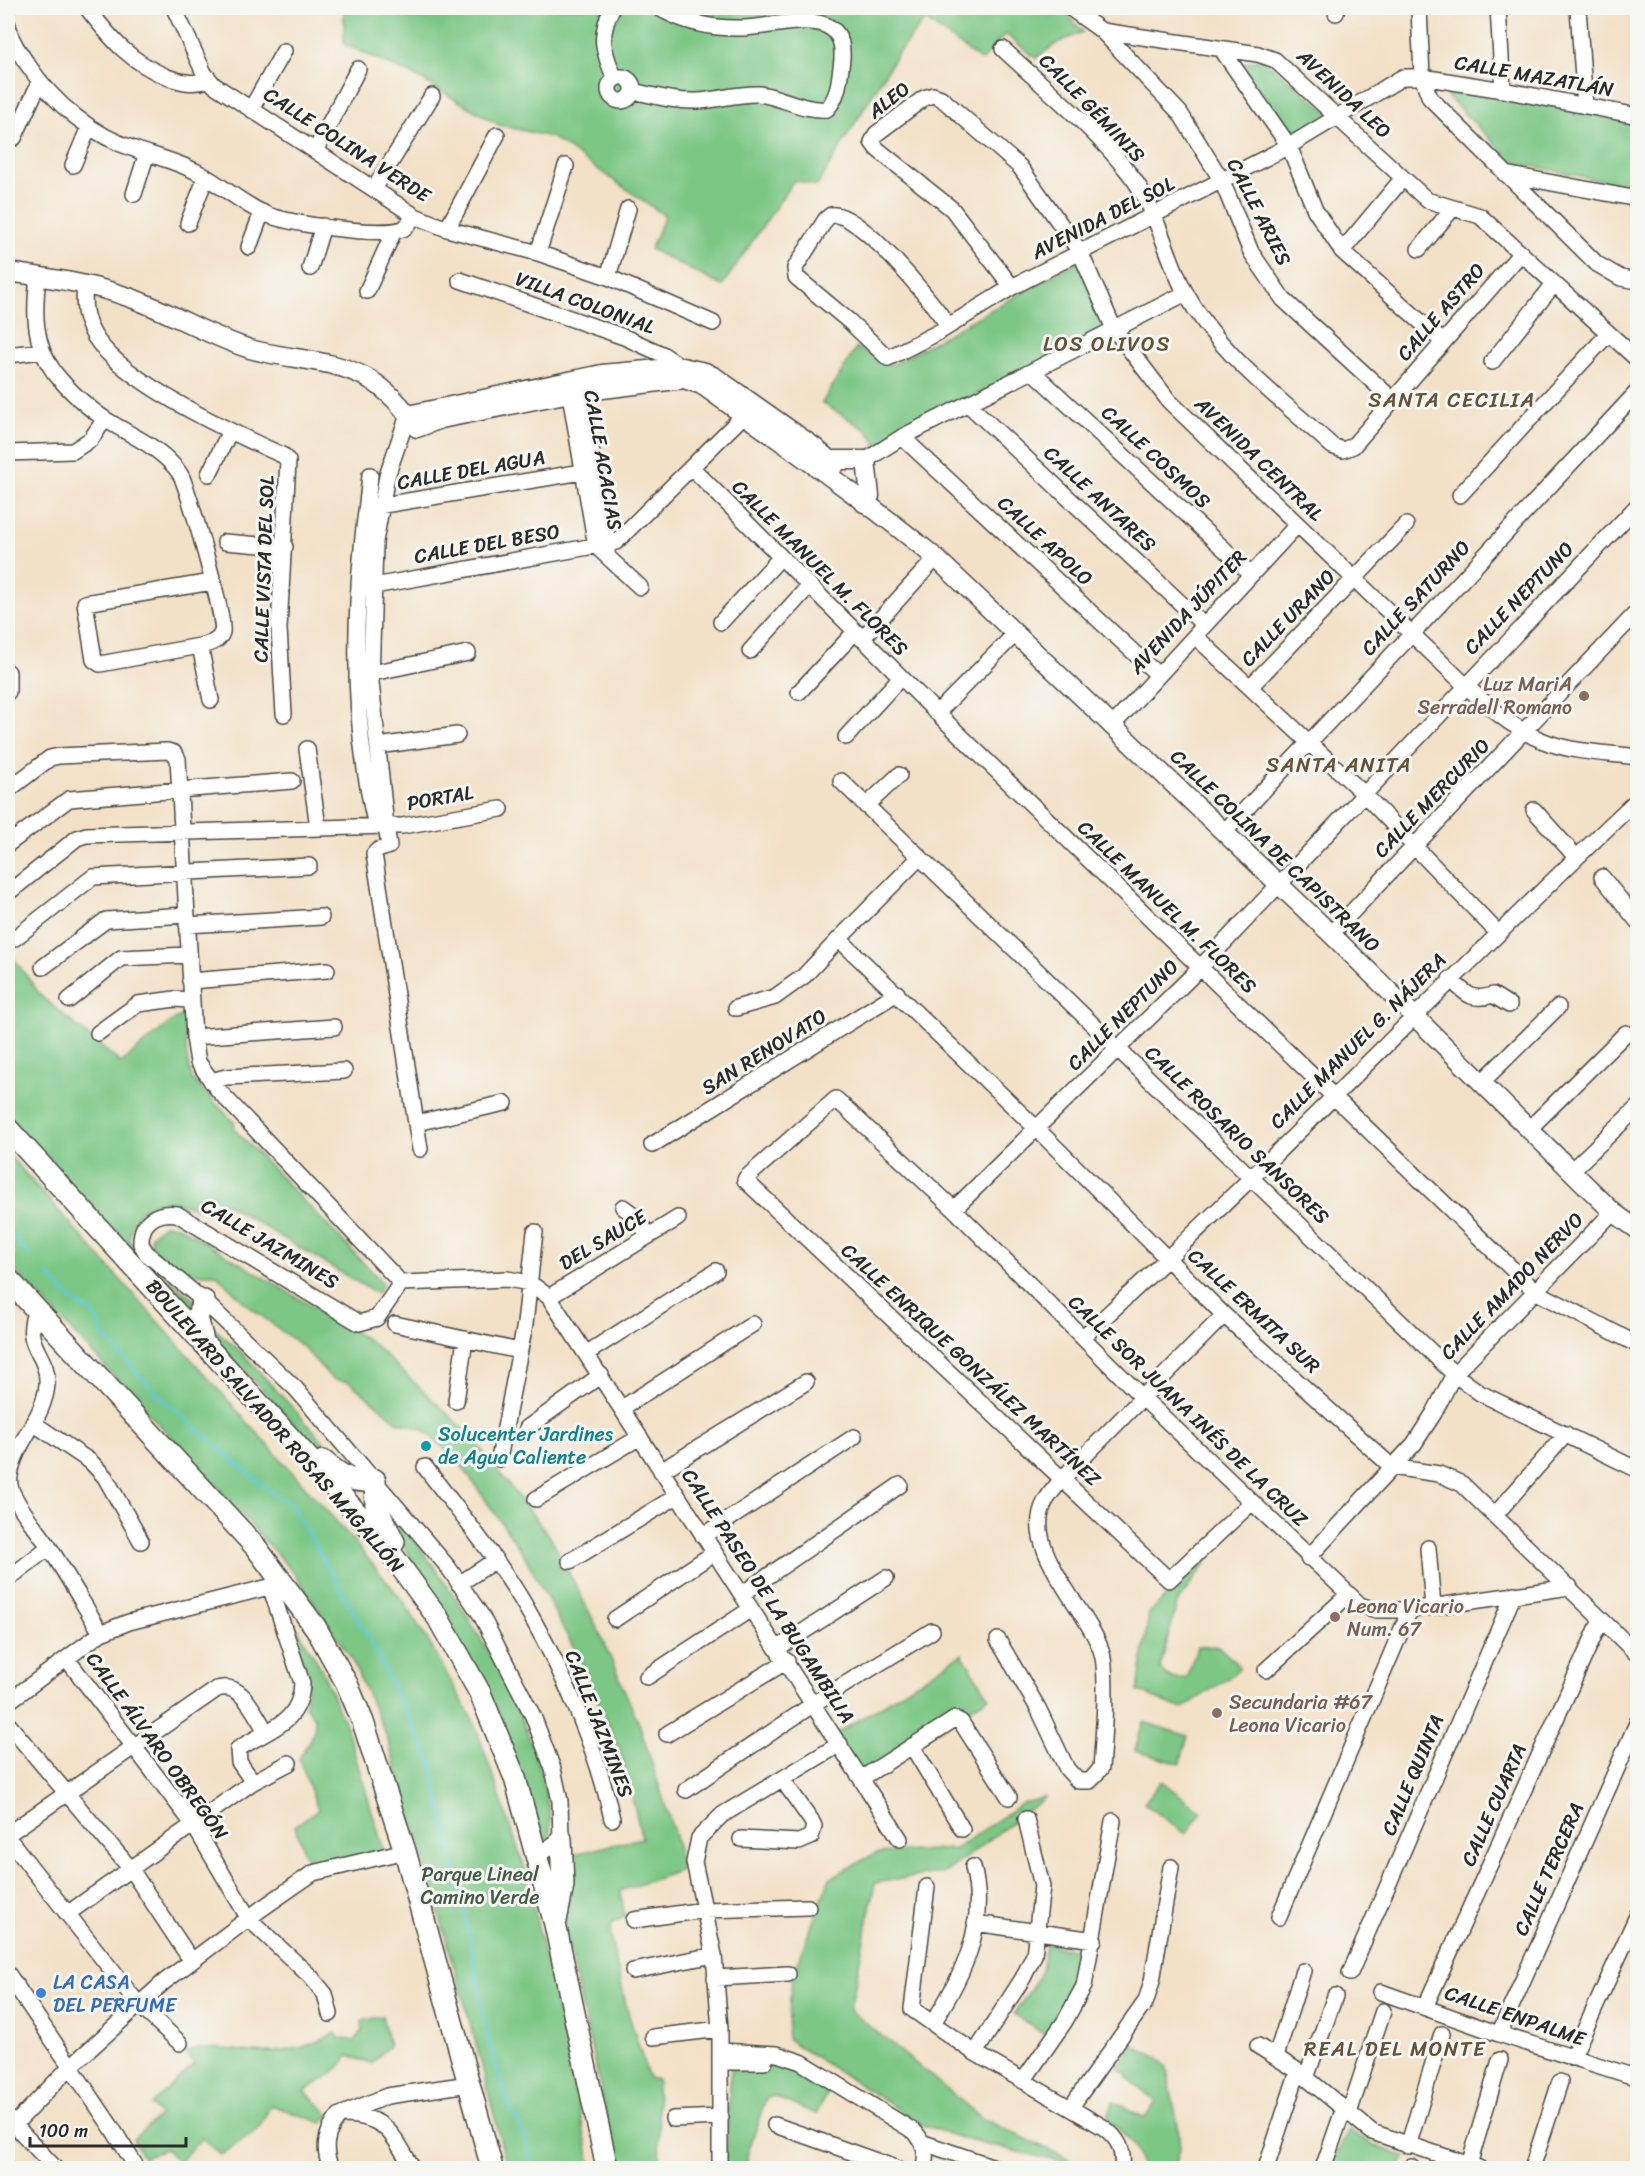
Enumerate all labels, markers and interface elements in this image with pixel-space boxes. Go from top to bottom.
street label: AVENIDA LEO [1287,40,1400,148]
street label: CALLE GÉMINIS [1030,45,1154,171]
street label: CALLE MAZATLÁN [1452,45,1616,107]
street label: ALEO [859,72,918,129]
street label: CALLE COLINA VERDE [256,78,439,213]
street label: CALLE ARIES [1217,152,1301,273]
street label: AVENIDA DEL SOL [1024,166,1182,270]
street label: CALLE ASTRO [1388,255,1494,369]
street label: VILLA COLONIAL [510,261,661,345]
district label: LOS OLIVOS [1043,325,1171,363]
district label: SANTA CECILIA [1368,381,1536,419]
street label: CALLE ACACIAS [573,387,633,533]
street label: AVENIDA CENTRAL [1186,387,1332,531]
street label: CALLE COSMOS [1093,396,1219,518]
street label: CALLE ANTARES [1035,437,1165,561]
street label: CALLE DEL AGUA [394,440,548,500]
street label: CALLE MANUEL M. FLORES [723,471,917,665]
street label: CALLE VISTA DEL SOL [243,474,285,663]
street label: CALLE APOLO [989,487,1101,595]
street label: CALLE DEL BESO [411,514,563,574]
street label: CALLE SATURNO [1353,532,1479,664]
street label: CALLE NEPTUNO [1455,533,1583,663]
street label: AVENIDA JÚPITER [1120,541,1255,683]
street label: CALLE URANO [1232,561,1344,675]
place label: Luz MariA Serradell Romano [1418,667,1572,725]
marker: Luz MariA Serradell Romano [1577,689,1591,703]
street label: CALLE MERCURIO [1365,730,1499,866]
street label: CALLE COLINA DE CAPISTRANO [1162,741,1388,961]
district label: SANTA ANITA [1266,746,1412,784]
street label: PORTAL [404,775,477,821]
street label: CALLE MANUEL M. FLORES [1069,811,1265,1003]
street label: CALLE MANUEL G. NÁJERA [1261,944,1455,1138]
street label: CALLE NEPTUNO [1059,951,1187,1079]
street label: SAN RENOVATO [694,999,834,1105]
street label: CALLE ROSARIO SANSORES [1136,1037,1338,1234]
street label: CALLE JAZMINES [194,1189,346,1299]
street label: DEL SAUCE [552,1199,655,1280]
street label: CALLE AMADO NERVO [1432,1204,1592,1368]
street label: CALLE ENRIQUE GONZÁLEZ MARTÍNEZ [833,1234,1109,1496]
street label: CALLE ERMITA SUR [1179,1240,1329,1382]
street label: BOULEVARD SALVADOR ROSAS MAGALLÓN [137,1271,413,1581]
street label: CALLE SOR JUANA INÉS DE LA CRUZ [1060,1286,1317,1536]
place label: Solucenter Jardines de Agua Caliente [438,1417,614,1475]
marker: Solucenter Jardines de Agua Caliente [419,1439,433,1453]
street label: CALLE PASEO DE LA BUGAMBILIA [672,1461,864,1731]
place label: Leona Vicario Num. 67 [1347,1589,1464,1647]
marker: Leona Vicario Num. 67 [1328,1610,1342,1624]
street label: CALLE ÁLVARO OBREGÓN [76,1644,238,1848]
street label: CALLE JAZMINES [555,1645,643,1803]
place label: Secundaria #67 Leona Vicario [1229,1685,1374,1743]
marker: Secundaria #67 Leona Vicario [1210,1706,1224,1720]
street label: CALLE QUINTA [1372,1709,1454,1841]
street label: CALLE CUARTA [1451,1738,1537,1872]
street label: CALLE TERCERA [1504,1797,1594,1941]
park label: Parque Lineal Camino Verde [421,1857,540,1915]
place label: LA CASA DEL PERFUME [53,1965,178,2023]
street label: CALLE ENPALME [1440,1976,1592,2057]
marker: LA CASA DEL PERFUME [34,1986,48,2000]
district label: REAL DEL MONTE [1304,2030,1486,2068]
scale bar [30,2110,186,2148]
text: 100 m [39,2115,88,2147]

